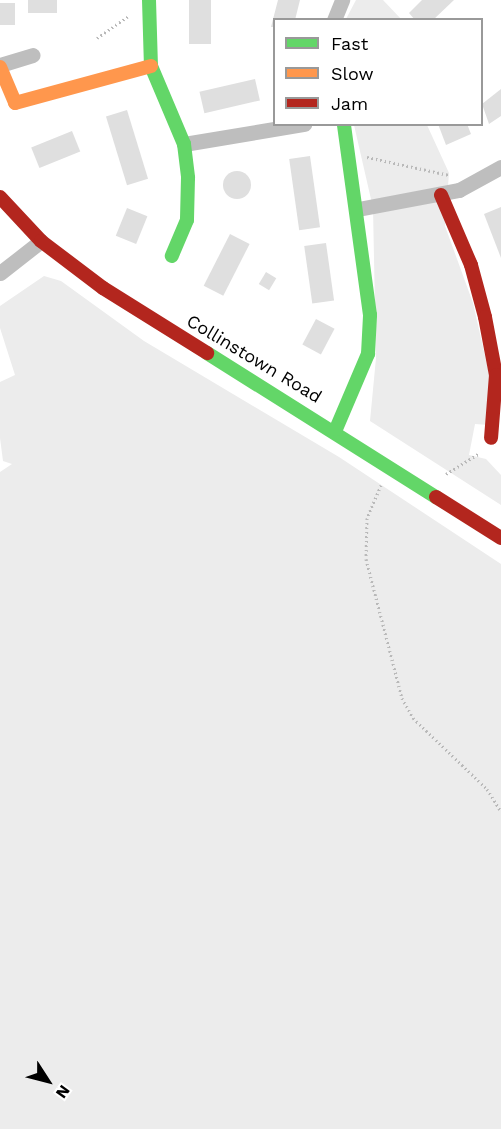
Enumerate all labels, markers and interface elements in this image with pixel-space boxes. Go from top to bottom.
legend [273,18,483,126]
text: Fast [331,33,368,54]
text: Slow [331,63,374,84]
text: Jam [331,93,368,114]
street label: Collinstown Road [182,310,326,408]
north arrow [18,1051,78,1111]
text: N [52,1081,74,1102]

